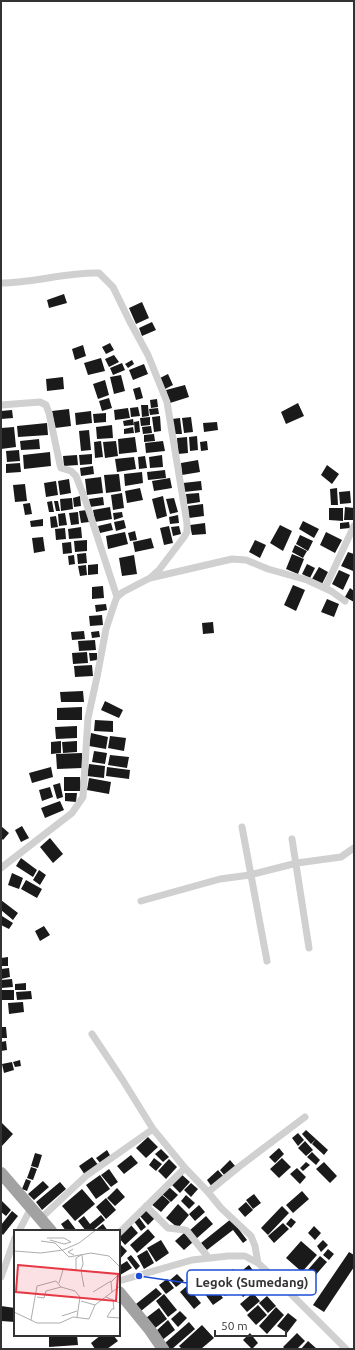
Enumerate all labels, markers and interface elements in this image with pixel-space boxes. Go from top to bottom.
inset map [14,1230,120,1336]
callout: Legok (Sumedang) [187,1270,316,1295]
text: Legok (Sumedang) [195,1275,309,1290]
scale bar [215,1312,286,1338]
text: 50 m [221,1319,248,1332]

